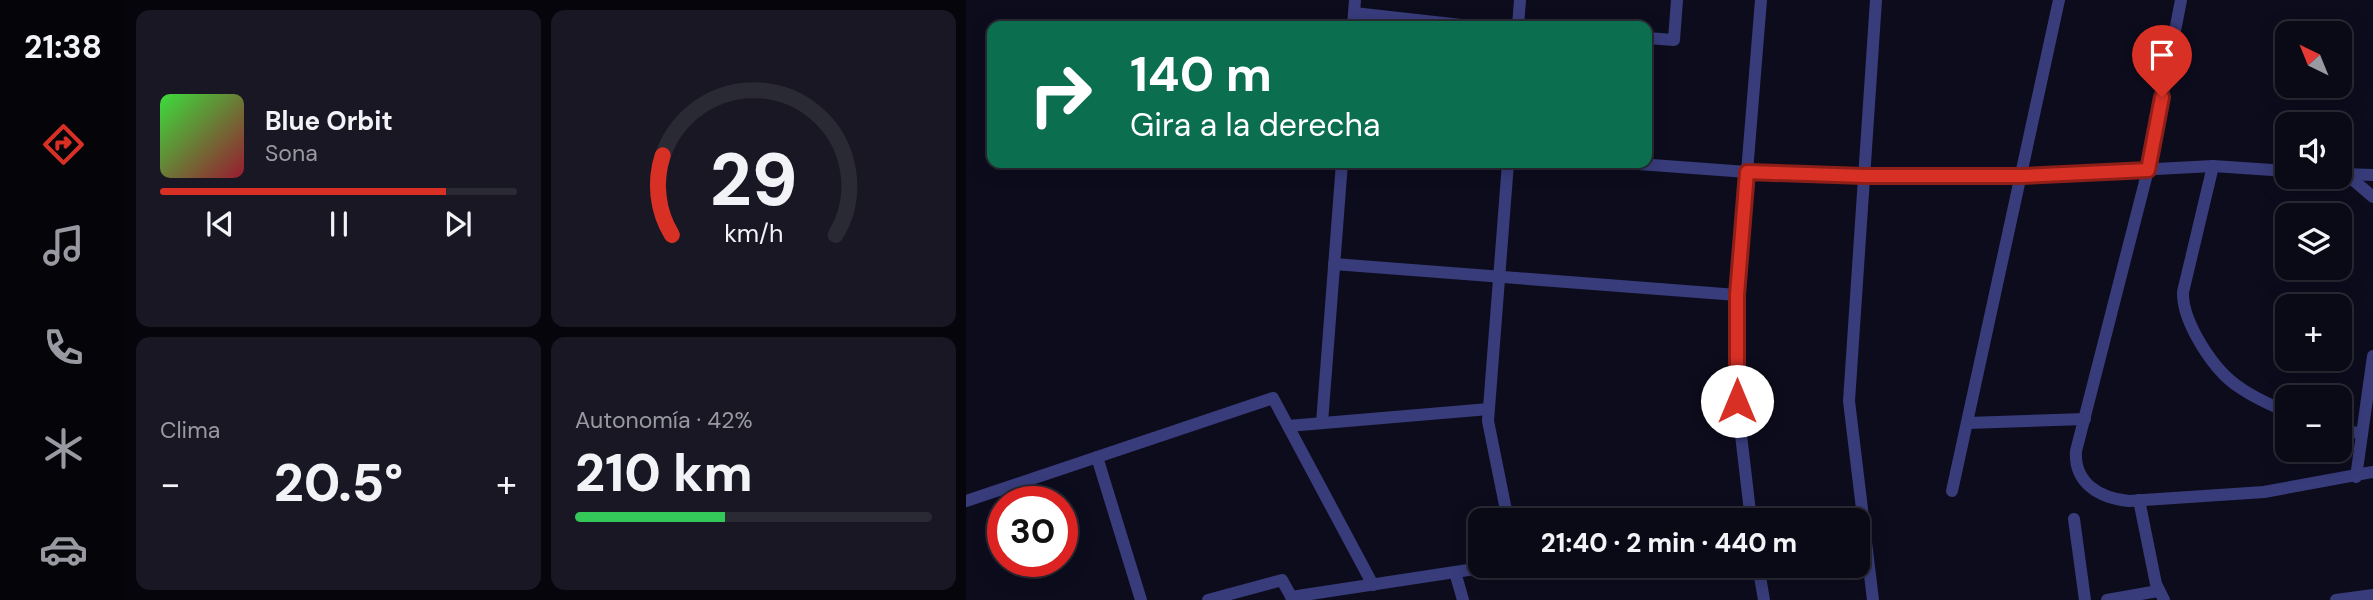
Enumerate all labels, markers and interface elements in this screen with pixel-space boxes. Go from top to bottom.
north arrow [2275,21,2352,98]
map controls [2275,21,2352,462]
pin [2132,25,2192,97]
text: 21:38 [24,26,102,68]
icon: arrive [2143,36,2181,74]
text: 140 m [1130,42,1272,106]
icon: right [1015,49,1106,140]
text: Blue Orbit [265,104,393,138]
text: Gira a la derecha [1130,104,1380,146]
button: sound [2275,112,2352,189]
icon: directions [39,120,88,169]
text: 29 [710,133,797,228]
text: Sona [265,138,318,168]
button: layers [2275,203,2352,280]
icon: previous [201,205,239,243]
icon: pause [320,205,358,243]
icon: next [439,205,477,243]
text: km/h [724,217,783,250]
icon: music [39,221,88,270]
button: + [2275,294,2352,371]
icon: phone [39,323,88,372]
position arrow [1700,364,1774,438]
button: − [2275,385,2352,462]
text: Autonomía · 42% [575,405,753,435]
text: Clima [160,415,220,445]
icon: climate [39,424,88,473]
text: 210 km [575,439,753,507]
text: 20.5° [274,449,403,517]
text: − [160,459,181,509]
text: + [496,459,517,509]
speed limit sign: 30 [987,486,1078,577]
icon: car [39,525,88,574]
text: 21:40 · 2 min · 440 m [1541,526,1797,560]

